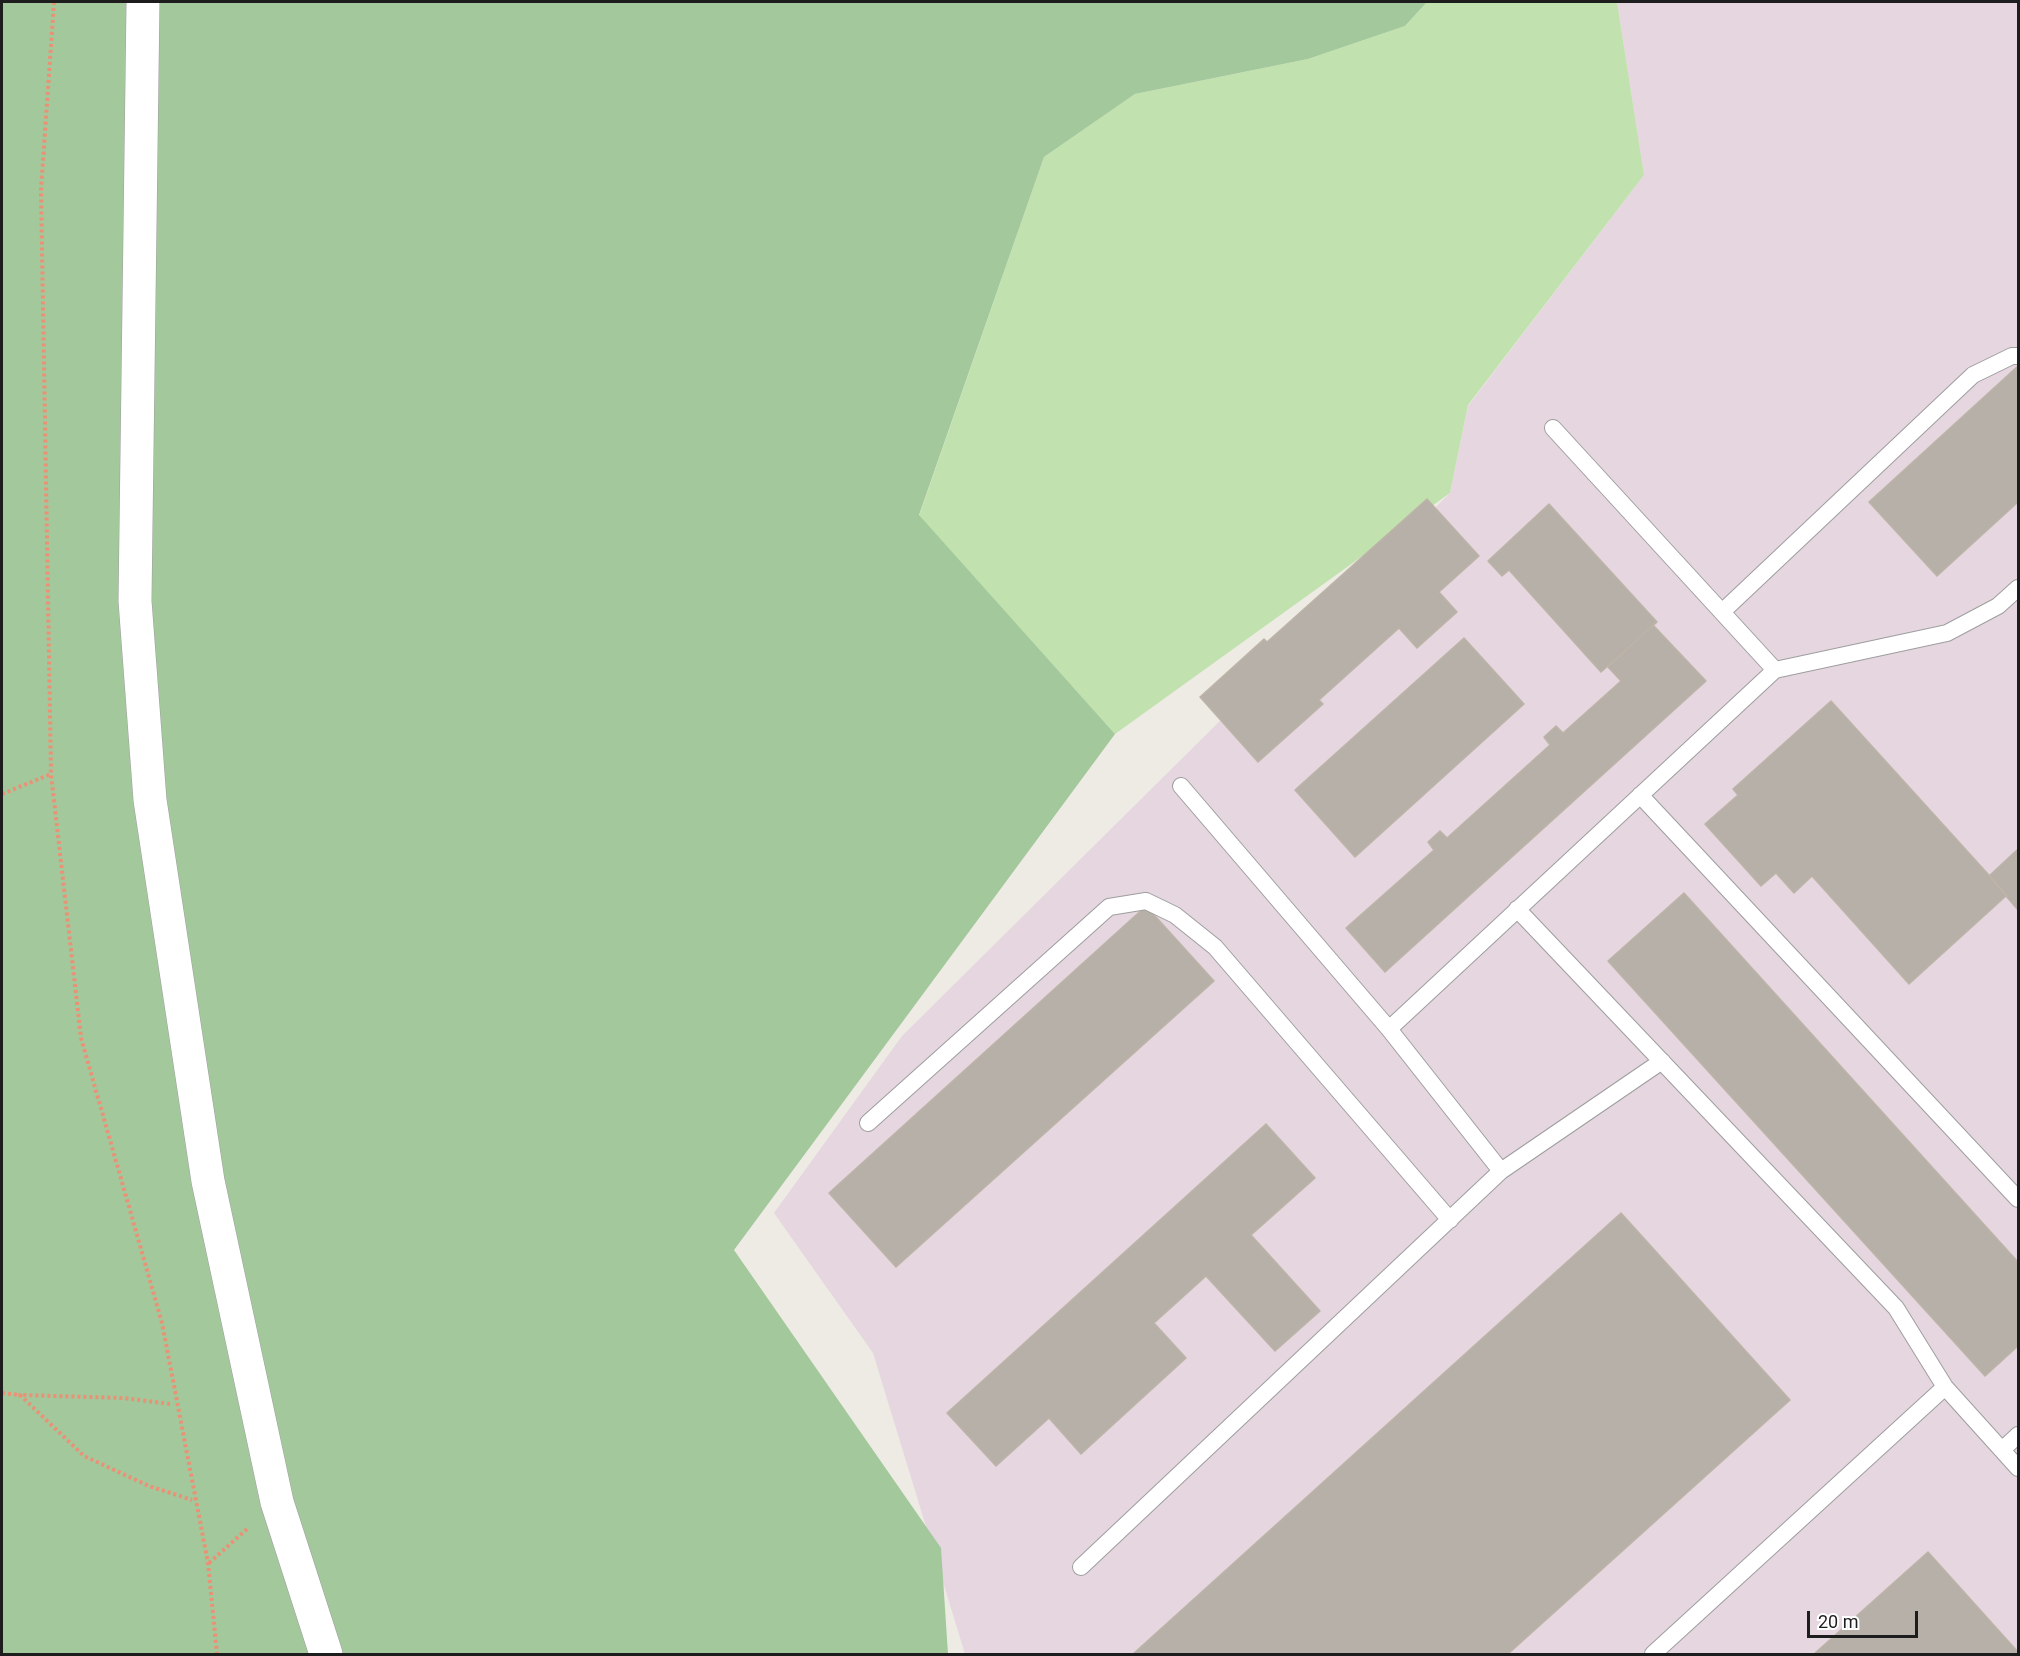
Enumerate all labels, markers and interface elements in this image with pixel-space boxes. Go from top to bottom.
scale bar [1810,1599,1921,1637]
text: 20 m [1818,1611,1858,1632]

